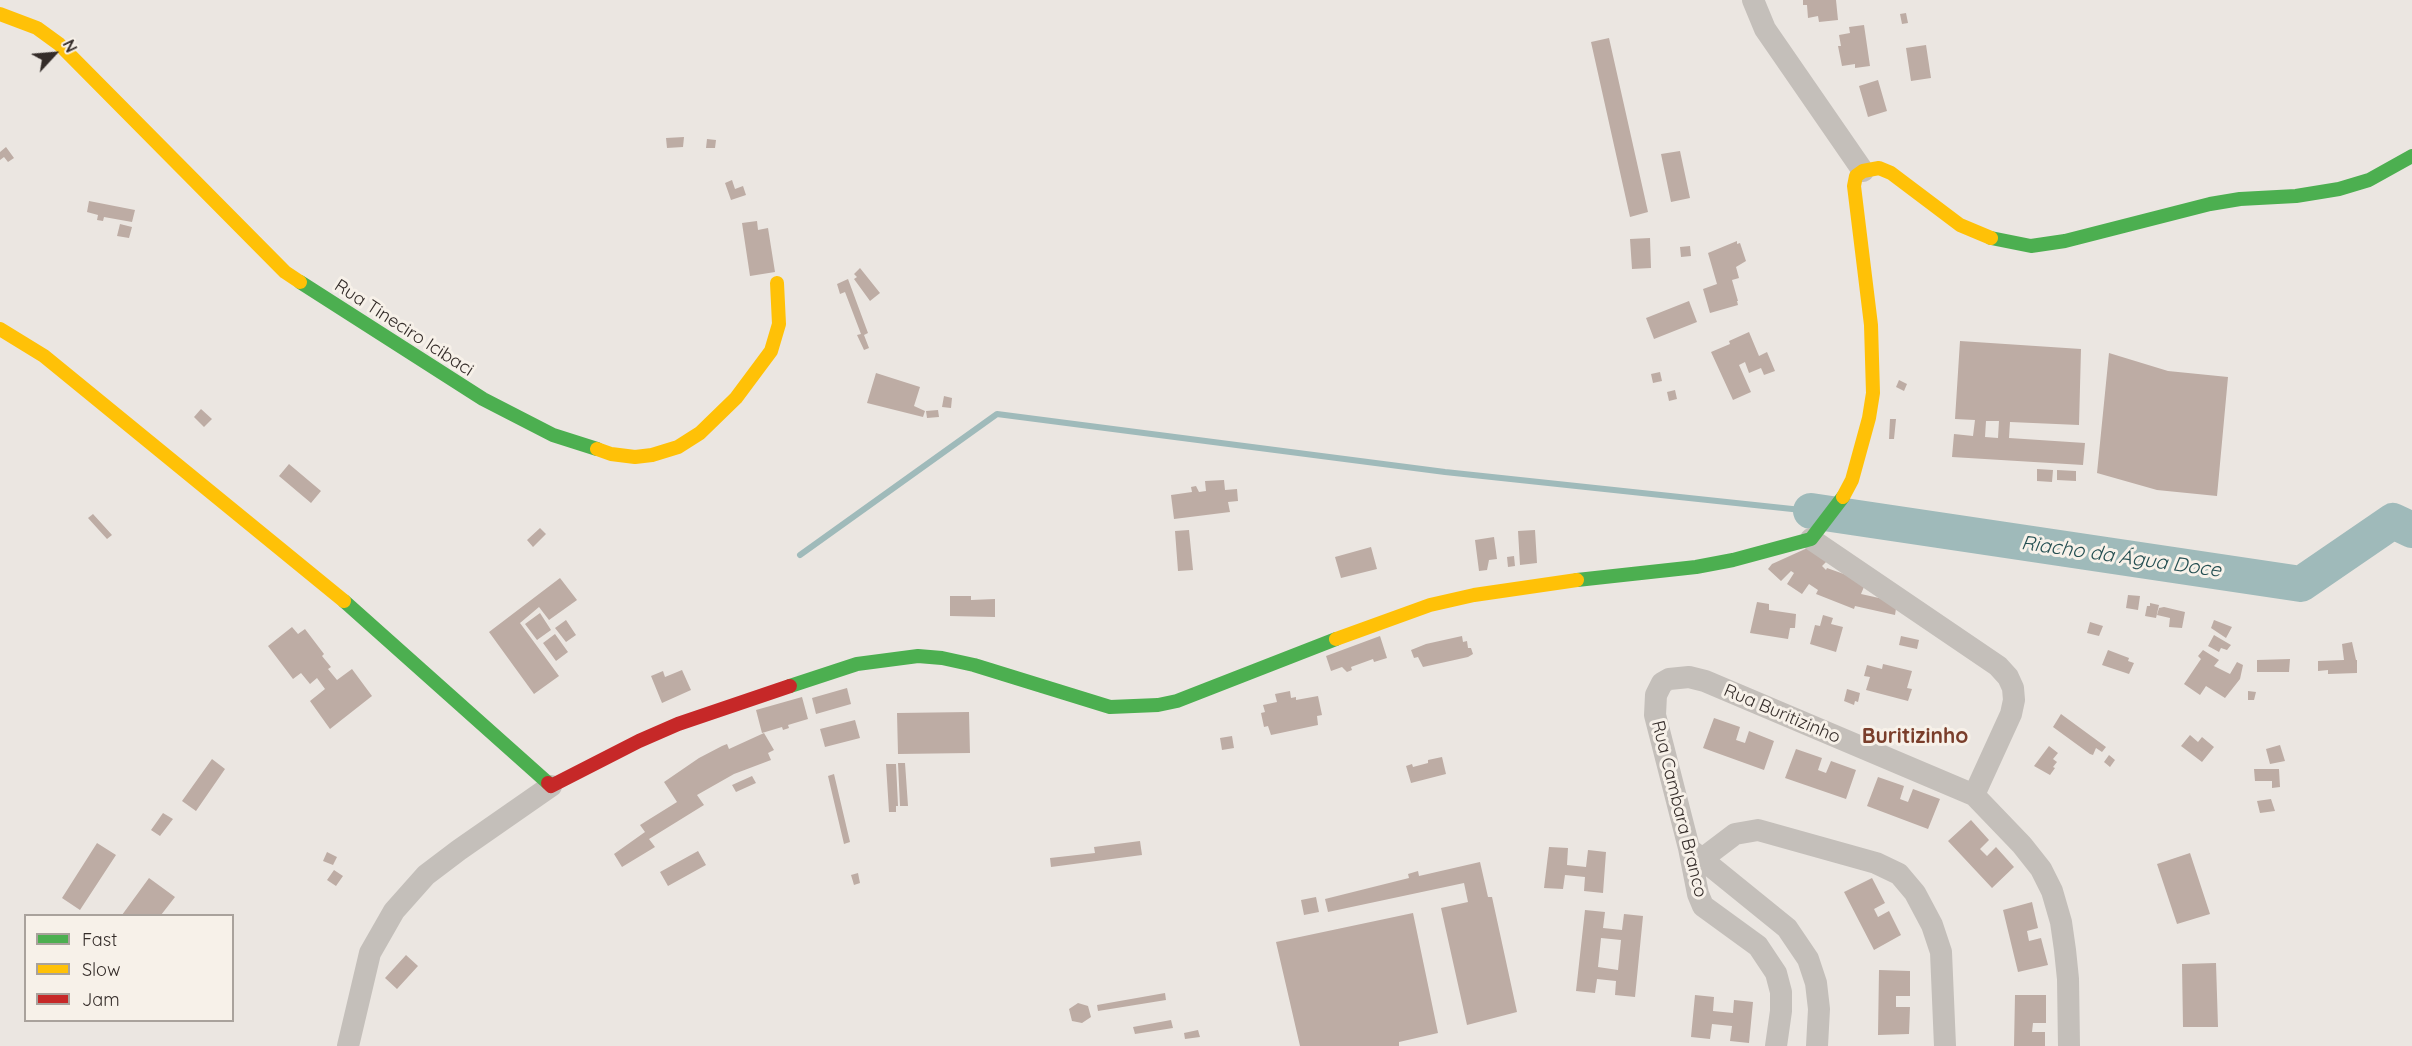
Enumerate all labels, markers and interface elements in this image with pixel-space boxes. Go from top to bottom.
north arrow [24,24,84,84]
text: N [59,36,82,56]
street label: Rua Tineciro Icibaci [330,275,478,381]
water label: Riacho da Água Doce [2020,531,2222,583]
street label: Rua Buritizinho [1720,680,1844,748]
street label: Rua Cambara Branco [1647,718,1711,900]
district label: Buritizinho [1862,724,1968,750]
legend [24,914,234,1022]
text: Fast [82,928,117,951]
text: Slow [82,958,120,981]
text: Jam [82,988,120,1011]

